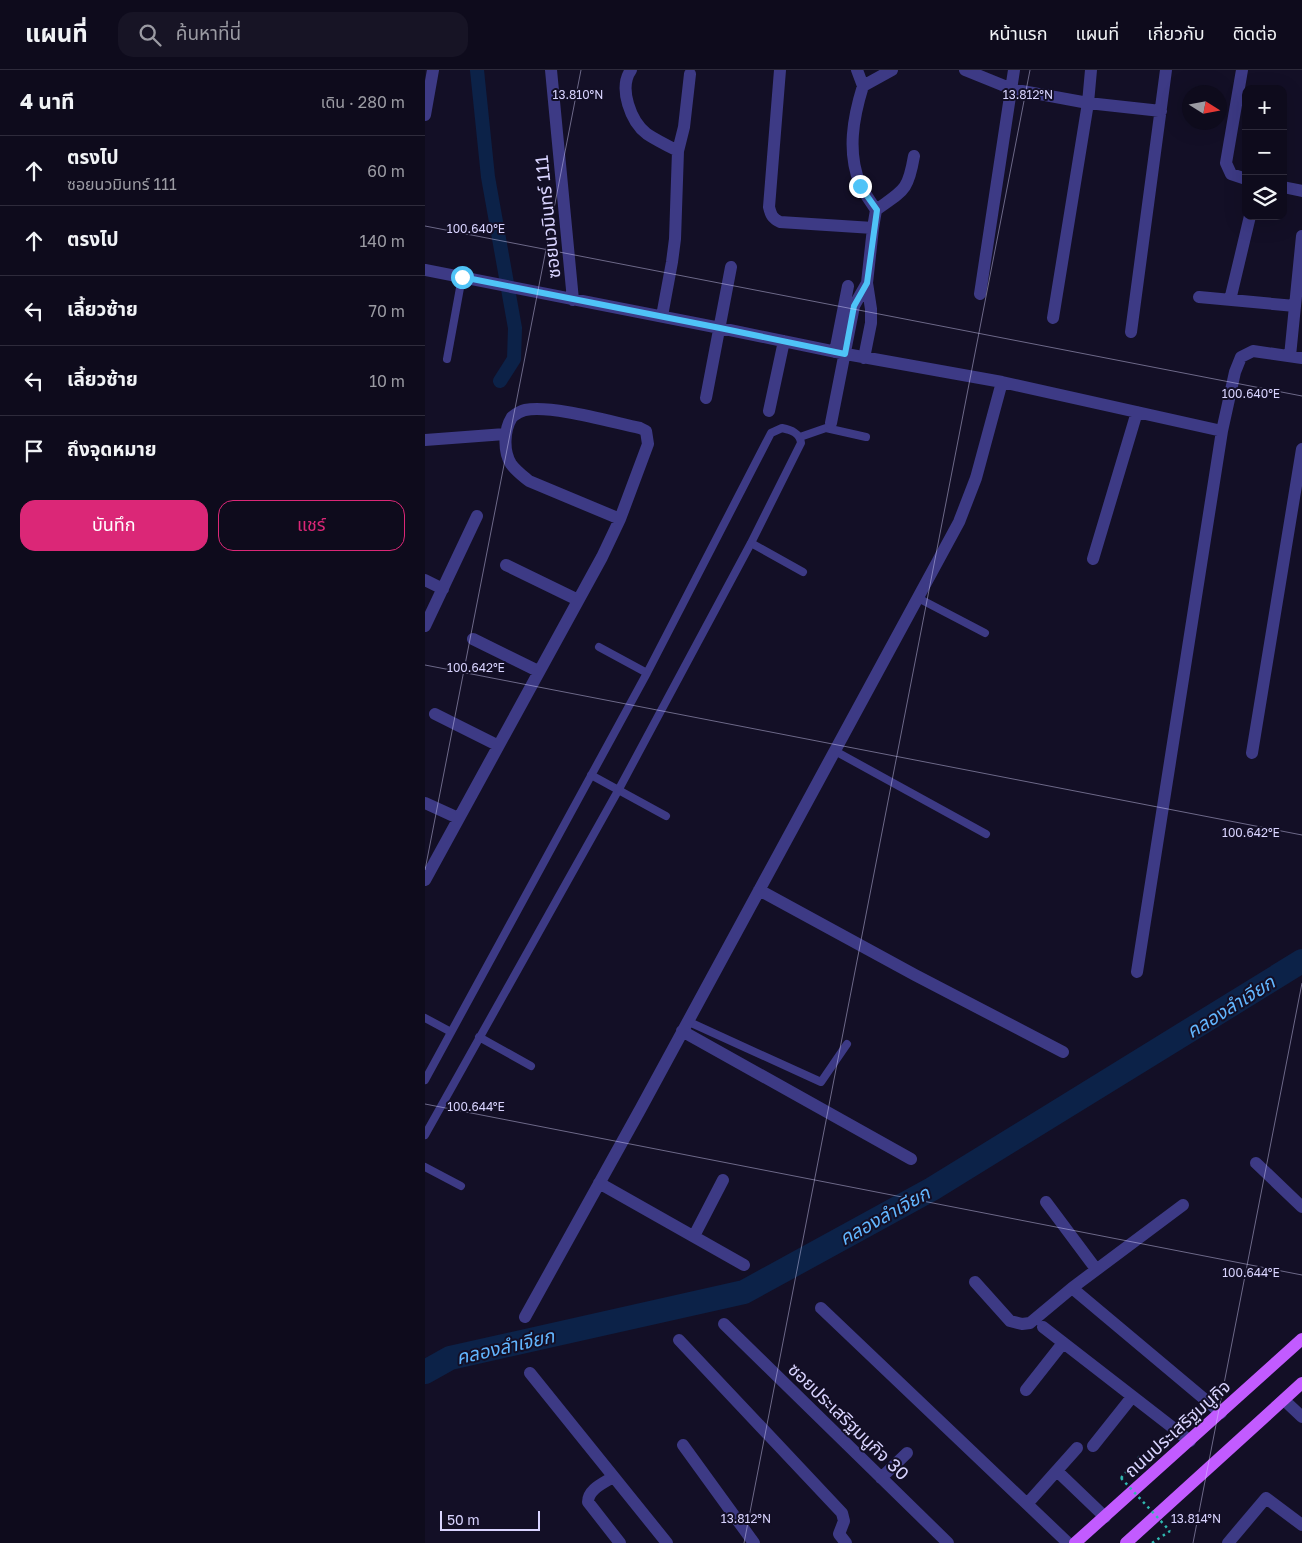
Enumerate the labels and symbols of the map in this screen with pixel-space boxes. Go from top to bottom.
north arrow [1182,85,1227,130]
text: 13.810°N [553,87,603,102]
text: 13.812°N [1003,87,1053,102]
street label: ซอยนวมินทร์ 111 [530,154,564,280]
route end [849,175,872,198]
text: 100.640°E [447,221,505,236]
route start [451,266,474,289]
text: 100.640°E [1222,386,1280,401]
text: 100.642°E [447,660,505,675]
text: 100.642°E [1222,825,1280,840]
water label: คลองลำเจียก [1181,969,1279,1042]
text: 100.644°E [447,1099,505,1114]
water label: คลองลำเจียก [835,1180,934,1249]
text: 100.644°E [1222,1265,1280,1280]
water label: คลองลำเจียก [454,1323,557,1368]
street label: ซอยประเสริฐมนูกิจ 30 [783,1358,914,1486]
street label: ถนนประเสริฐมนูกิจ [1119,1375,1236,1483]
scale bar [440,1508,540,1531]
text: 13.812°N [721,1511,771,1526]
text: 13.814°N [1171,1511,1221,1526]

